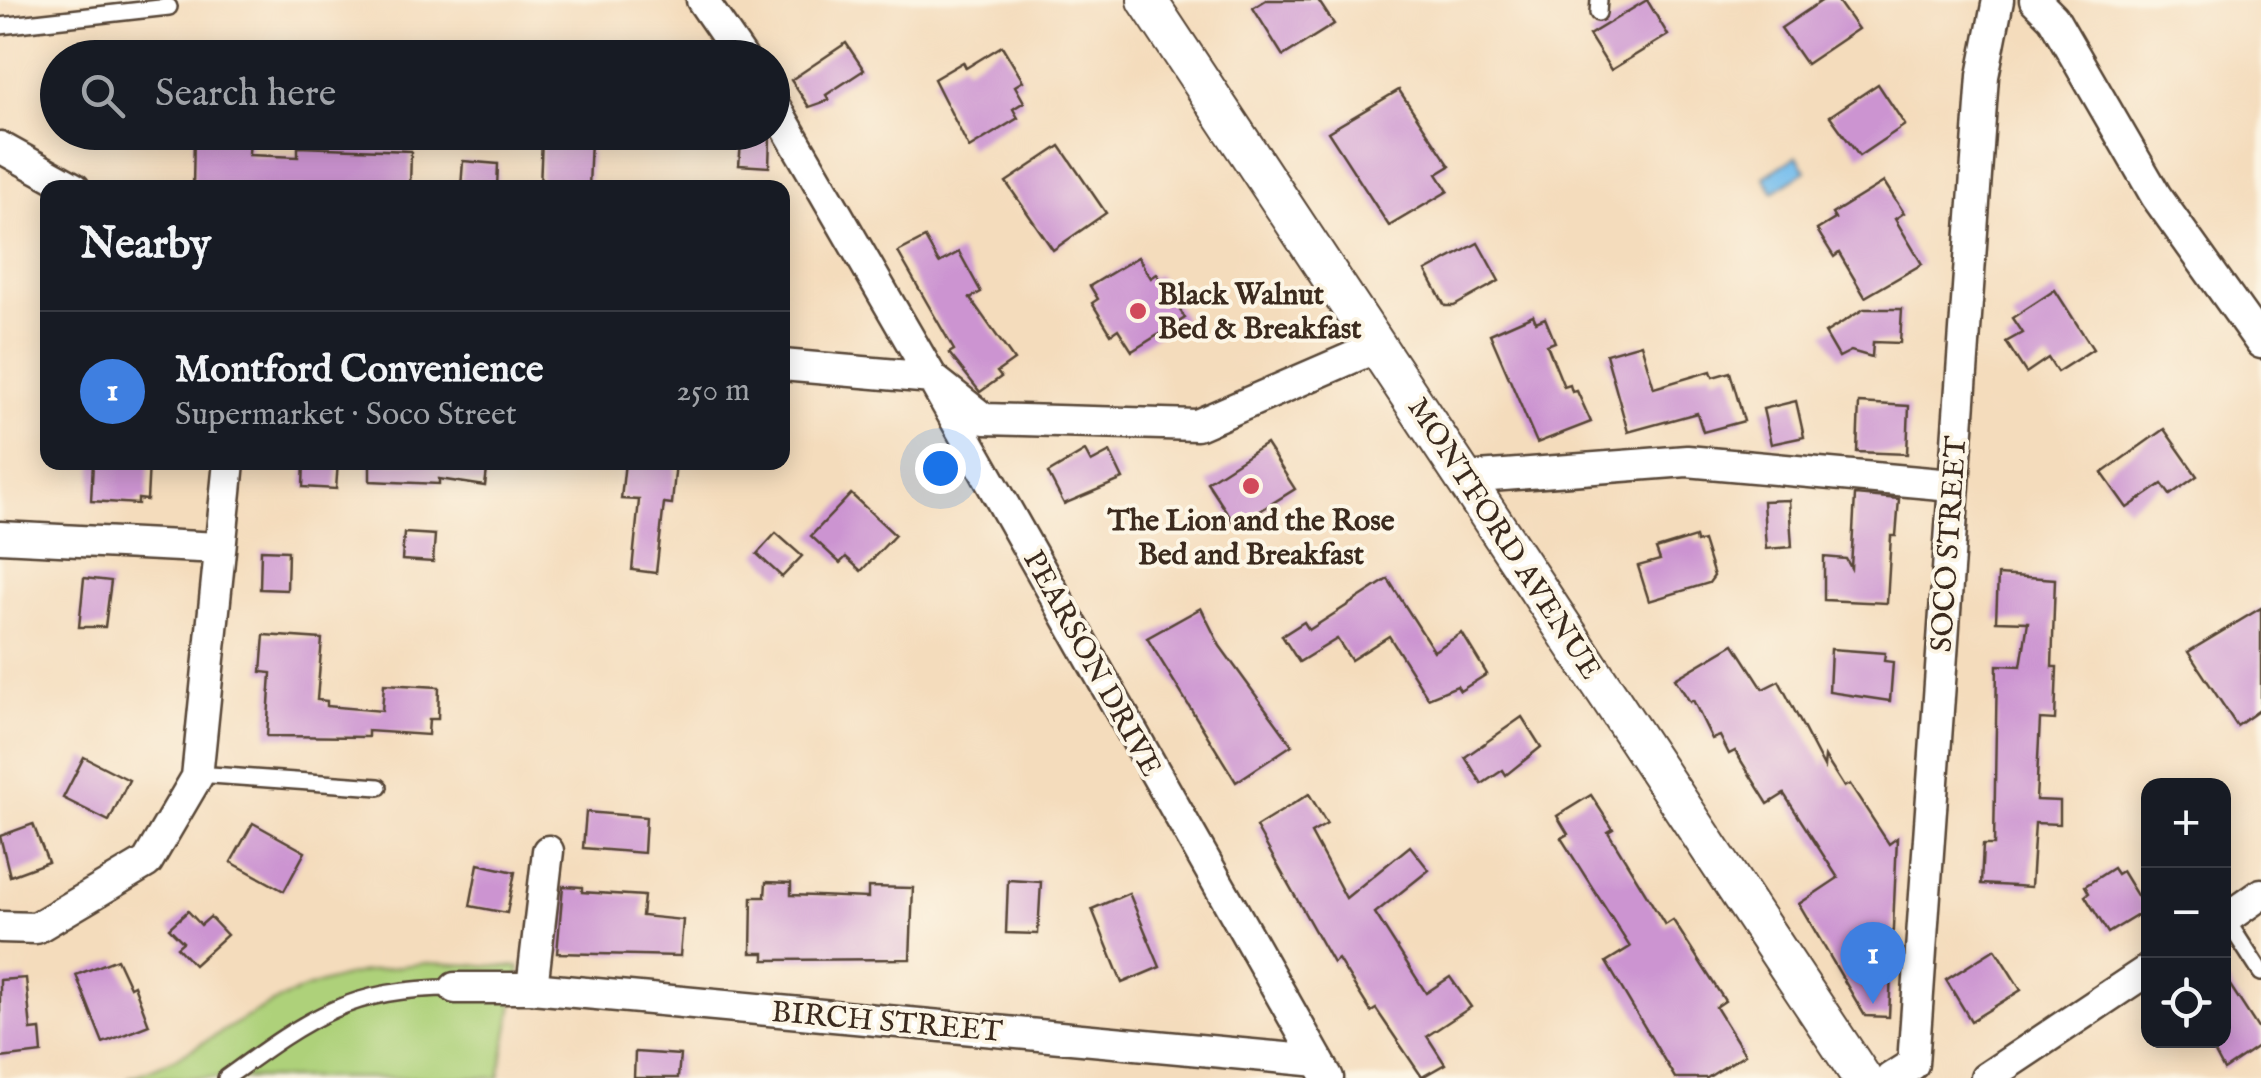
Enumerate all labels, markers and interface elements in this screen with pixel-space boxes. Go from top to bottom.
search box [40,40,790,150]
icon: search [75,68,130,123]
text: Search here [155,71,336,119]
text: Nearby [80,219,211,272]
place label: Black Walnut Bed & Breakfast [1158,277,1362,349]
marker: Black Walnut Bed & Breakfast [1127,300,1149,322]
text: Montford Convenience [175,347,543,395]
text: 1 [107,371,118,412]
text: 250 m [676,371,750,412]
street label: MONTFORD AVENUE [1398,391,1609,687]
text: Supermarket · Soco Street [175,395,517,436]
street label: SOCO STREET [1923,435,1977,653]
your location [915,443,966,494]
marker: The Lion and the Rose Bed and Breakfast [1240,475,1262,497]
place label: The Lion and the Rose Bed and Breakfast [1106,503,1395,575]
street label: PEARSON DRIVE [1013,544,1169,784]
map controls [2141,778,2231,1048]
button: + [2141,778,2231,868]
button: − [2141,868,2231,958]
pin: 1 [1840,922,1906,1004]
button: locate [2141,958,2231,1048]
street label: BIRCH STREET [770,994,1004,1052]

